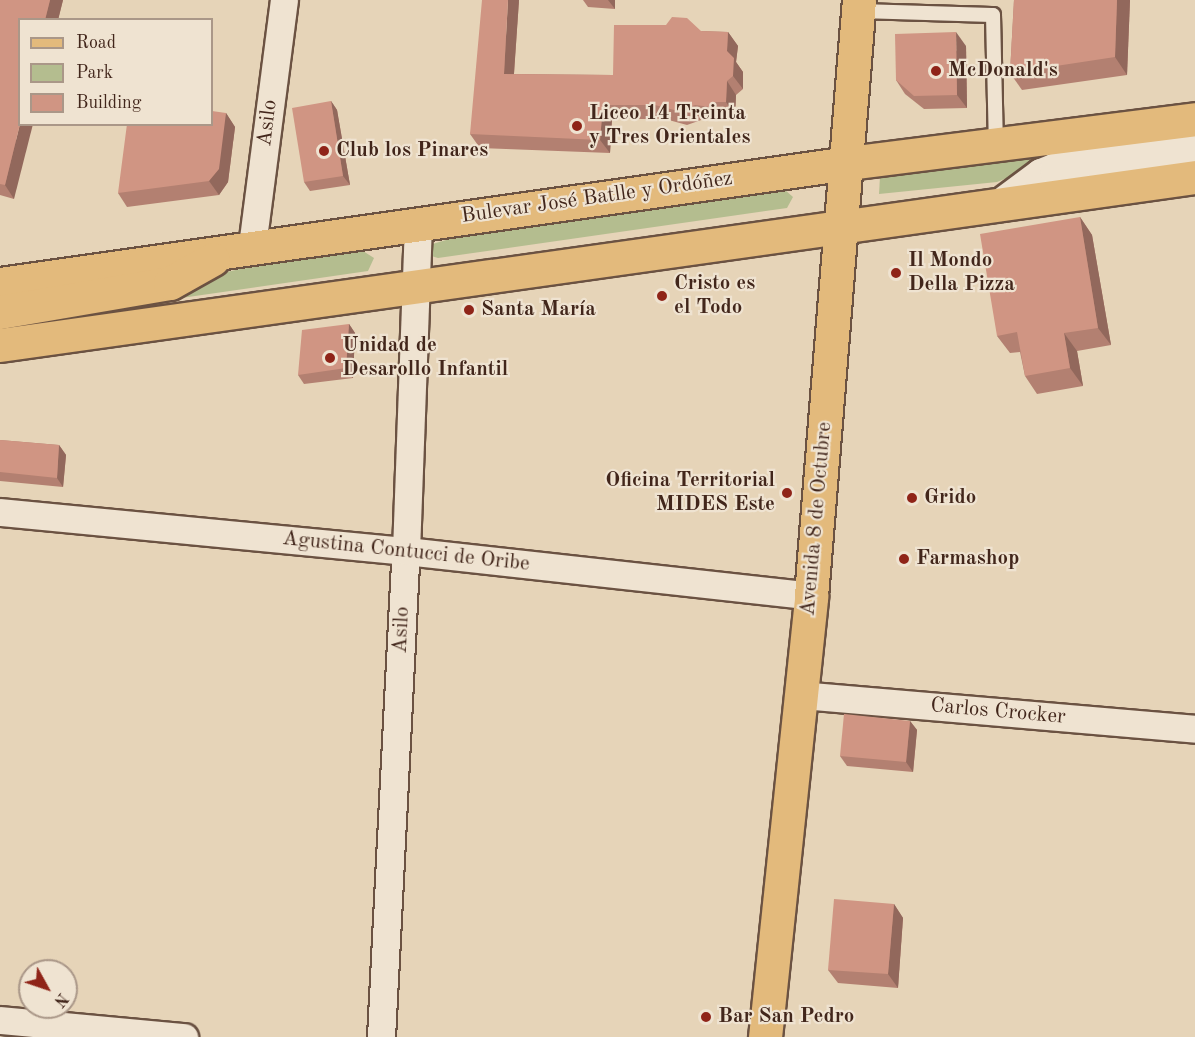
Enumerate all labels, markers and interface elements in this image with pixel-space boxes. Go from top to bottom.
legend [18,18,213,126]
text: Road [76,34,116,52]
place label: McDonald's [948,58,1058,84]
text: Park [76,64,113,82]
marker: McDonald's [929,64,943,78]
text: Building [76,94,141,112]
street label: Asilo [253,98,283,148]
place label: Liceo 14 Treinta y Tres Orientales [589,101,750,151]
marker: Liceo 14 Treinta y Tres Orientales [570,119,584,133]
place label: Club los Pinares [336,138,488,164]
marker: Club los Pinares [317,144,331,158]
street label: Bulevar José Batlle y Ordóñez [460,166,734,230]
place label: Il Mondo Della Pizza [908,248,1015,298]
marker: Il Mondo Della Pizza [889,266,903,280]
place label: Cristo es el Todo [674,271,755,321]
marker: Cristo es el Todo [655,289,669,303]
place label: Santa María [481,297,596,323]
marker: Santa María [462,303,476,317]
place label: Unidad de Desarollo Infantil [342,333,508,383]
marker: Unidad de Desarollo Infantil [323,351,337,365]
street label: Avenida 8 de Octubre [796,421,838,617]
place label: Oficina Territorial MIDES Este [605,468,775,518]
place label: Grido [924,485,976,511]
marker: Oficina Territorial MIDES Este [780,486,794,500]
marker: Grido [905,491,919,505]
street label: Agustina Contucci de Oribe [281,526,531,578]
place label: Farmashop [916,546,1019,572]
marker: Farmashop [897,552,911,566]
street label: Asilo [388,606,416,654]
street label: Carlos Crocker [929,694,1067,730]
north arrow [18,959,78,1019]
text: N [50,989,70,1009]
place label: Bar San Pedro [718,1004,854,1030]
marker: Bar San Pedro [699,1010,713,1024]

